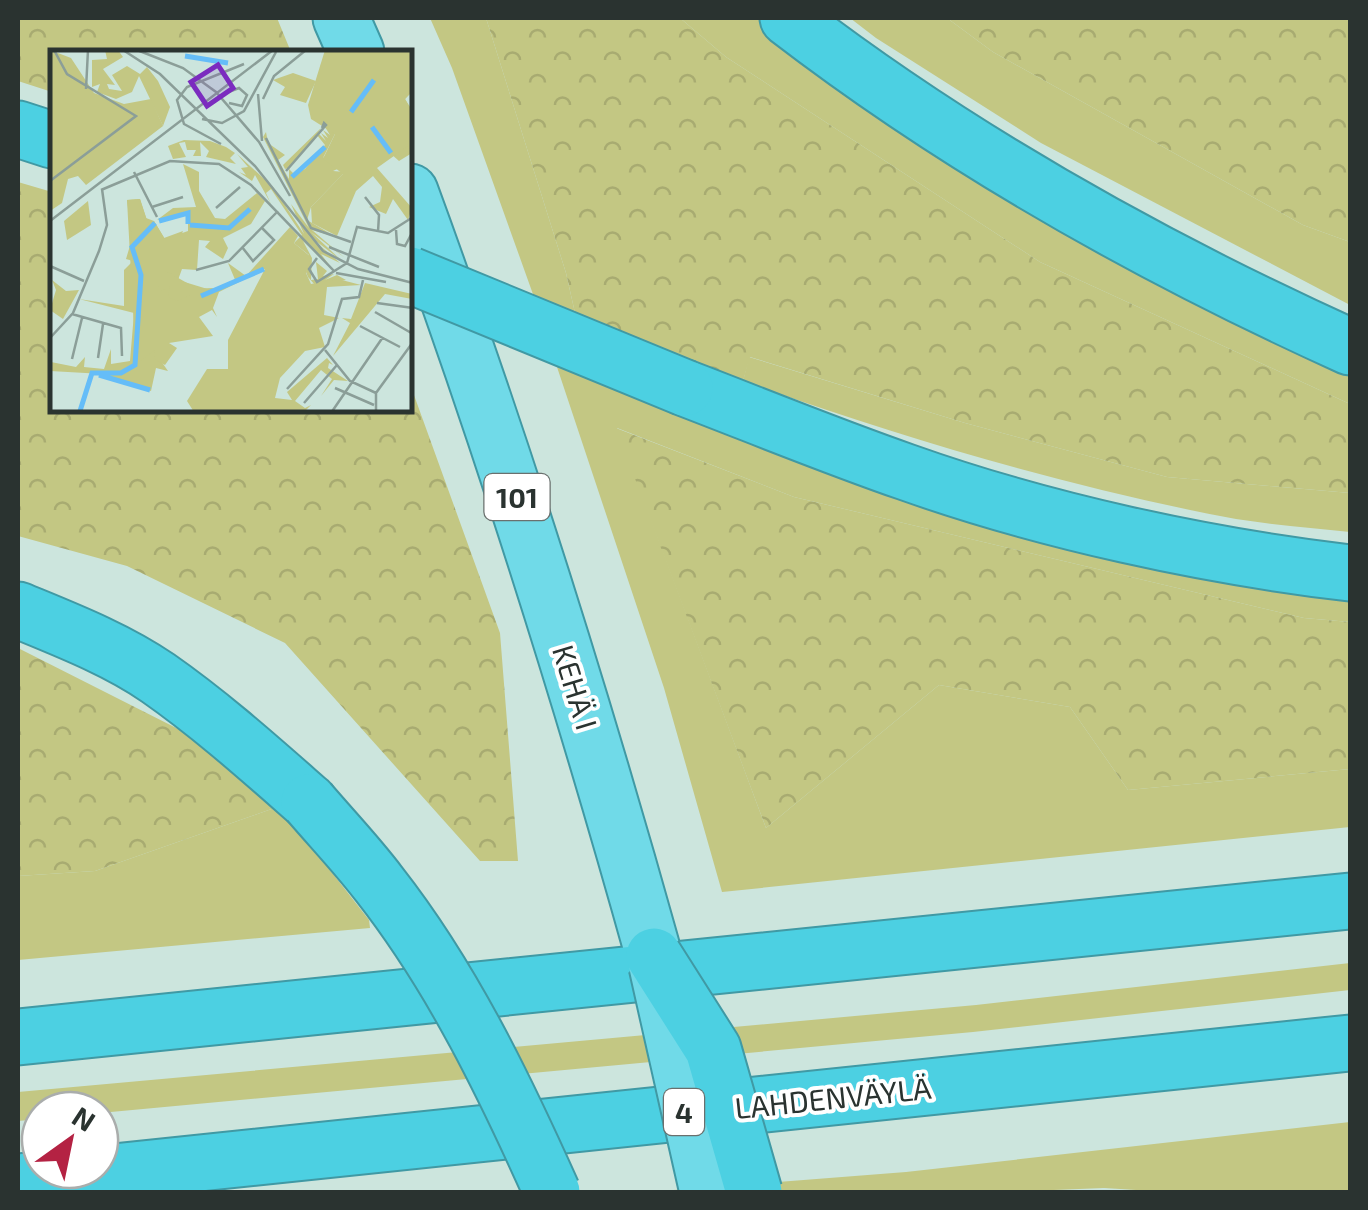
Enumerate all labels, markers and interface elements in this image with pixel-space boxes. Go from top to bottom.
inset map [50,50,412,412]
road number: 101 [484,474,550,520]
street label: KEHÄ I [546,640,606,734]
street label: LAHDENVÄYLÄ [733,1069,933,1125]
road number: 4 [664,1089,704,1135]
north arrow [20,1090,120,1190]
text: N [66,1098,102,1138]

